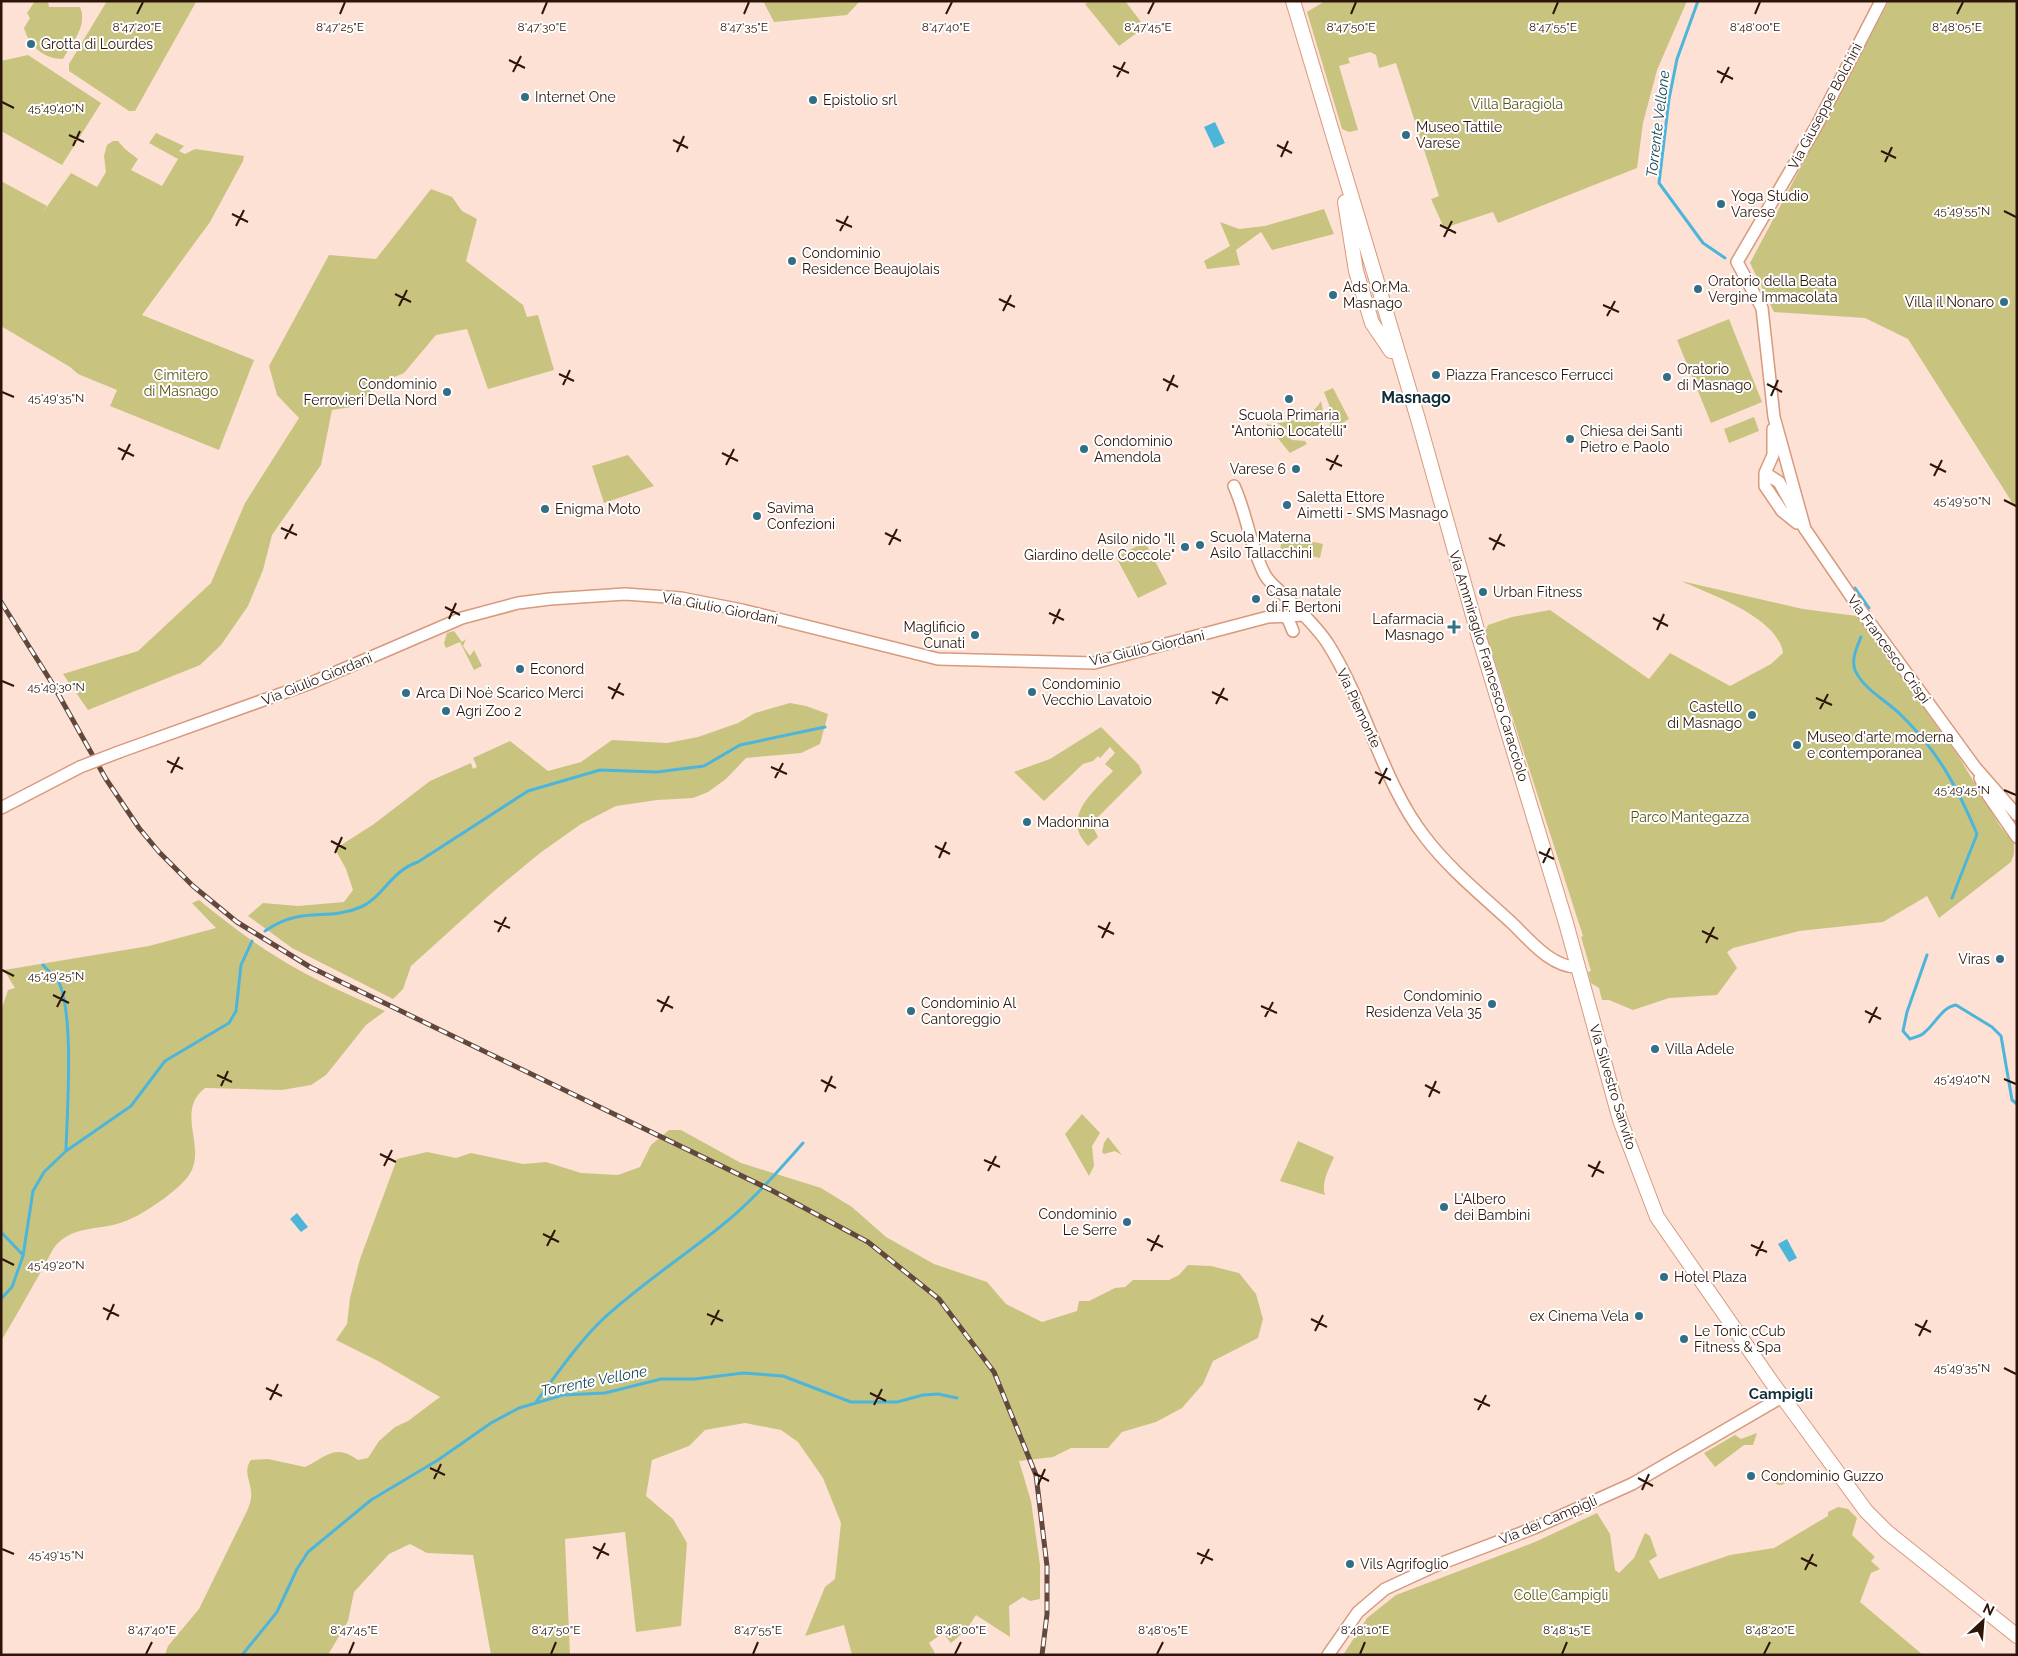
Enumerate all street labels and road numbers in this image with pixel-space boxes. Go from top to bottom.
street label: Via Giuseppe Bolchini [1785,40,1865,172]
street label: Via Ammiraglio Francesco Caracciolo [1446,549,1532,783]
street label: Via Giulio Giordani [661,589,779,627]
street label: Via Francesco Crispi [1844,592,1934,706]
street label: Via Giulio Giordani [1088,627,1206,669]
street label: Via Giulio Giordani [259,650,375,708]
street label: Via Piemonte [1334,666,1384,750]
street label: Via Silvestro Sanvito [1586,1023,1640,1151]
street label: Via dei Campigli [1497,1492,1599,1548]

